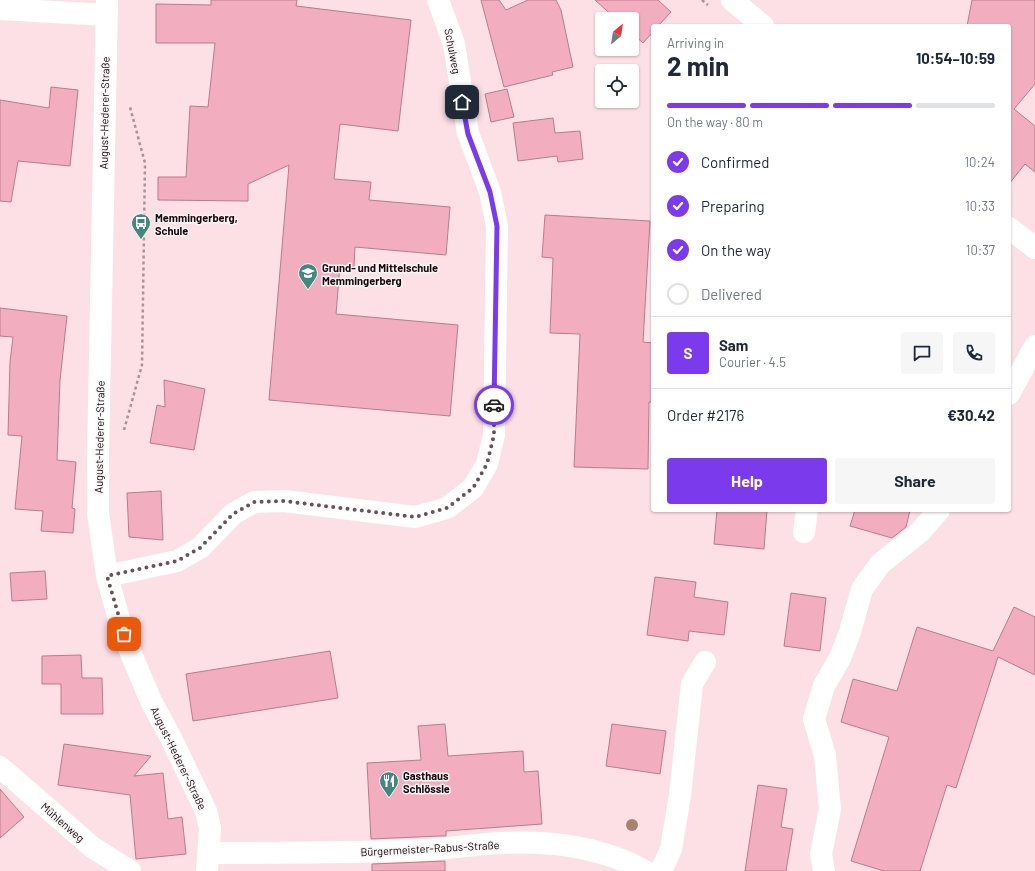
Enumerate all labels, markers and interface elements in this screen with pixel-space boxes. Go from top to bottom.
north arrow [595,12,639,56]
map controls [595,12,639,108]
street label: Schulweg [442,27,464,75]
text: Arriving in [667,35,724,51]
text: 10:54–10:59 [916,49,995,67]
text: 2 min [667,50,729,81]
street label: August-Hederer-Straße [97,56,111,170]
button: locate [595,64,639,108]
pin [445,85,479,119]
icon: home [451,91,473,113]
text: On the way · 80 m [667,114,763,130]
icon: check [667,151,689,173]
text: Confirmed [701,153,769,171]
text: 10:24 [965,154,995,170]
icon: check [667,195,689,217]
text: Preparing [701,197,765,215]
text: 10:33 [965,198,995,214]
place label: Memmingerberg, Schule [155,211,238,237]
bus stop icon: Memmingerberg, Schule [130,212,152,240]
icon: check [667,239,689,261]
text: On the way [701,241,771,259]
text: 10:37 [966,242,995,258]
place label: Grund- und Mittelschule Memmingerberg [322,261,438,287]
school or university icon: Grund- und Mittelschule Memmingerberg [297,262,319,290]
text: Delivered [701,285,762,303]
button: chat [901,332,943,374]
button: phone [953,332,995,374]
text: Sam [719,336,748,354]
text: S [684,344,692,362]
text: Courier · 4.5 [719,354,786,370]
street label: August-Hederer-Straße [92,380,106,494]
courier [474,385,514,425]
icon: car [483,394,505,416]
text: Order #2176 [667,406,744,424]
text: €30.42 [947,406,995,424]
button: Help [667,458,827,504]
button: Share [835,458,995,504]
pin [107,617,141,651]
icon: bag [113,623,135,645]
street label: August-Hederer-Straße [148,704,210,812]
place label: Gasthaus Schlössle [403,769,450,795]
restaurant icon: Gasthaus Schlössle [378,770,400,798]
street label: Mühlenweg [39,800,88,845]
street label: Bürgermeister-Rabus-Straße [360,838,500,858]

